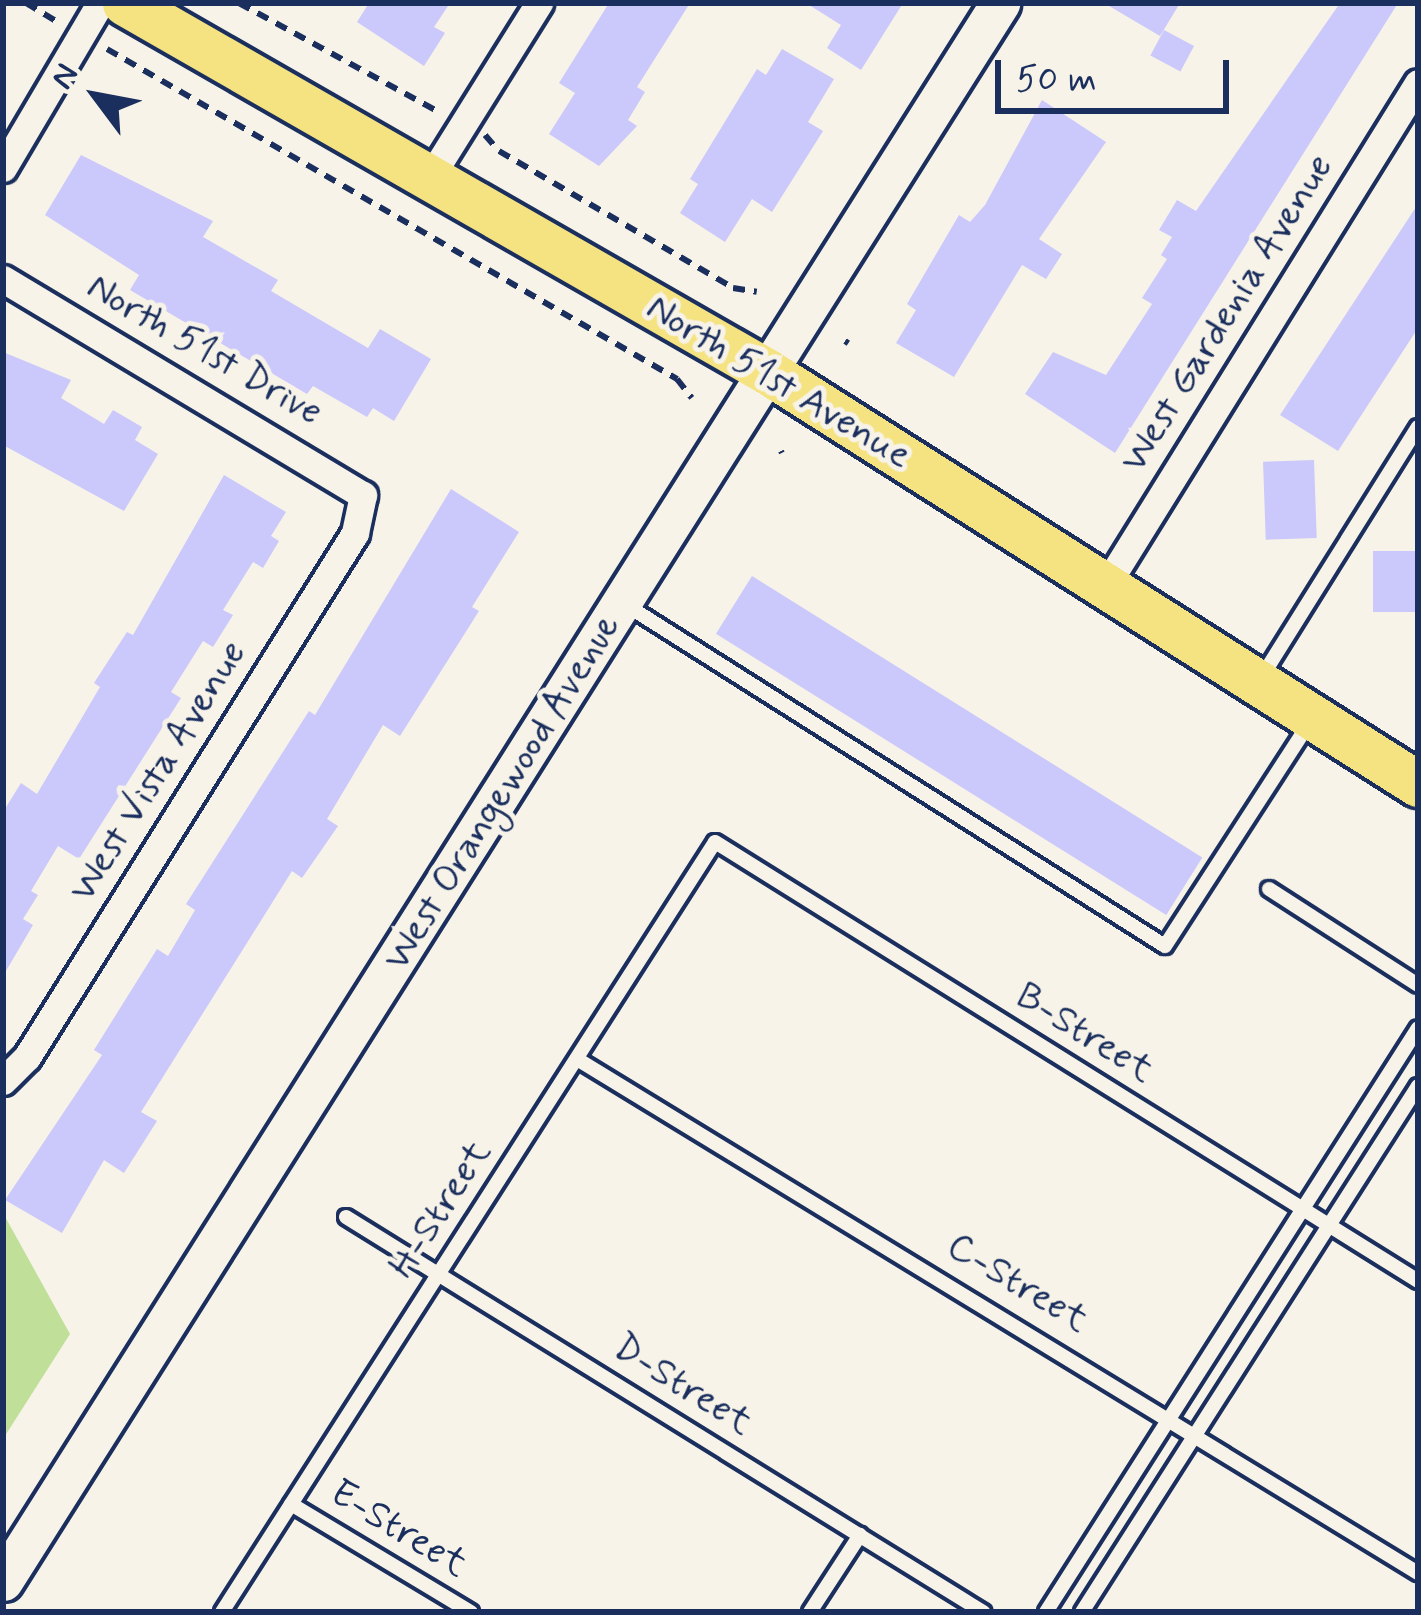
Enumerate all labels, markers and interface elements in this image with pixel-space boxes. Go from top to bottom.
north arrow [36,36,156,156]
scale bar [1001,36,1235,110]
text: N [41,56,90,98]
text: 50 m [1016,57,1097,104]
street label: West Gardenia Avenue [1110,144,1346,484]
street label: North 51st Drive [78,265,330,437]
street label: North 51st Avenue [637,285,919,481]
street label: West Orangewood Avenue [372,602,634,984]
street label: West Vista Avenue [59,631,259,913]
street label: B-Street [1006,973,1162,1095]
street label: H-Street [379,1132,503,1288]
street label: C-Street [938,1224,1096,1344]
street label: D-Street [603,1325,761,1447]
street label: E-Street [321,1471,475,1589]

